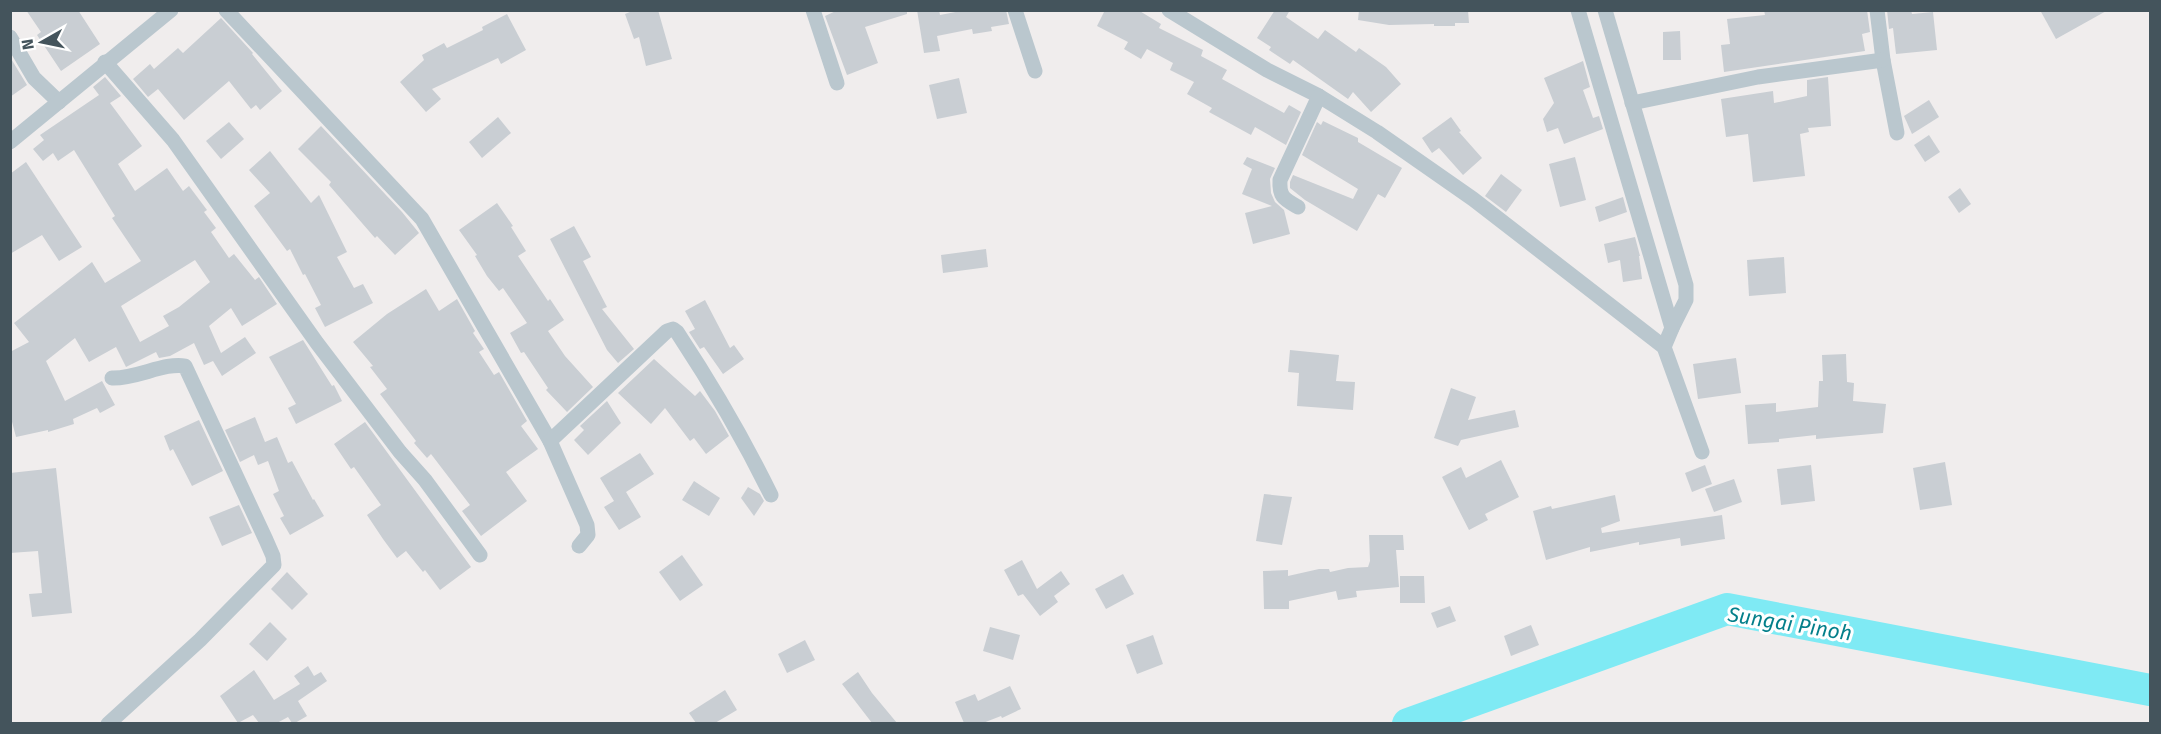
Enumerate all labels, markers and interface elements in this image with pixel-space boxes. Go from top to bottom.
north arrow [12,12,72,72]
text: N [17,38,38,51]
water label: Sungai Pinoh [1725,601,1854,647]

